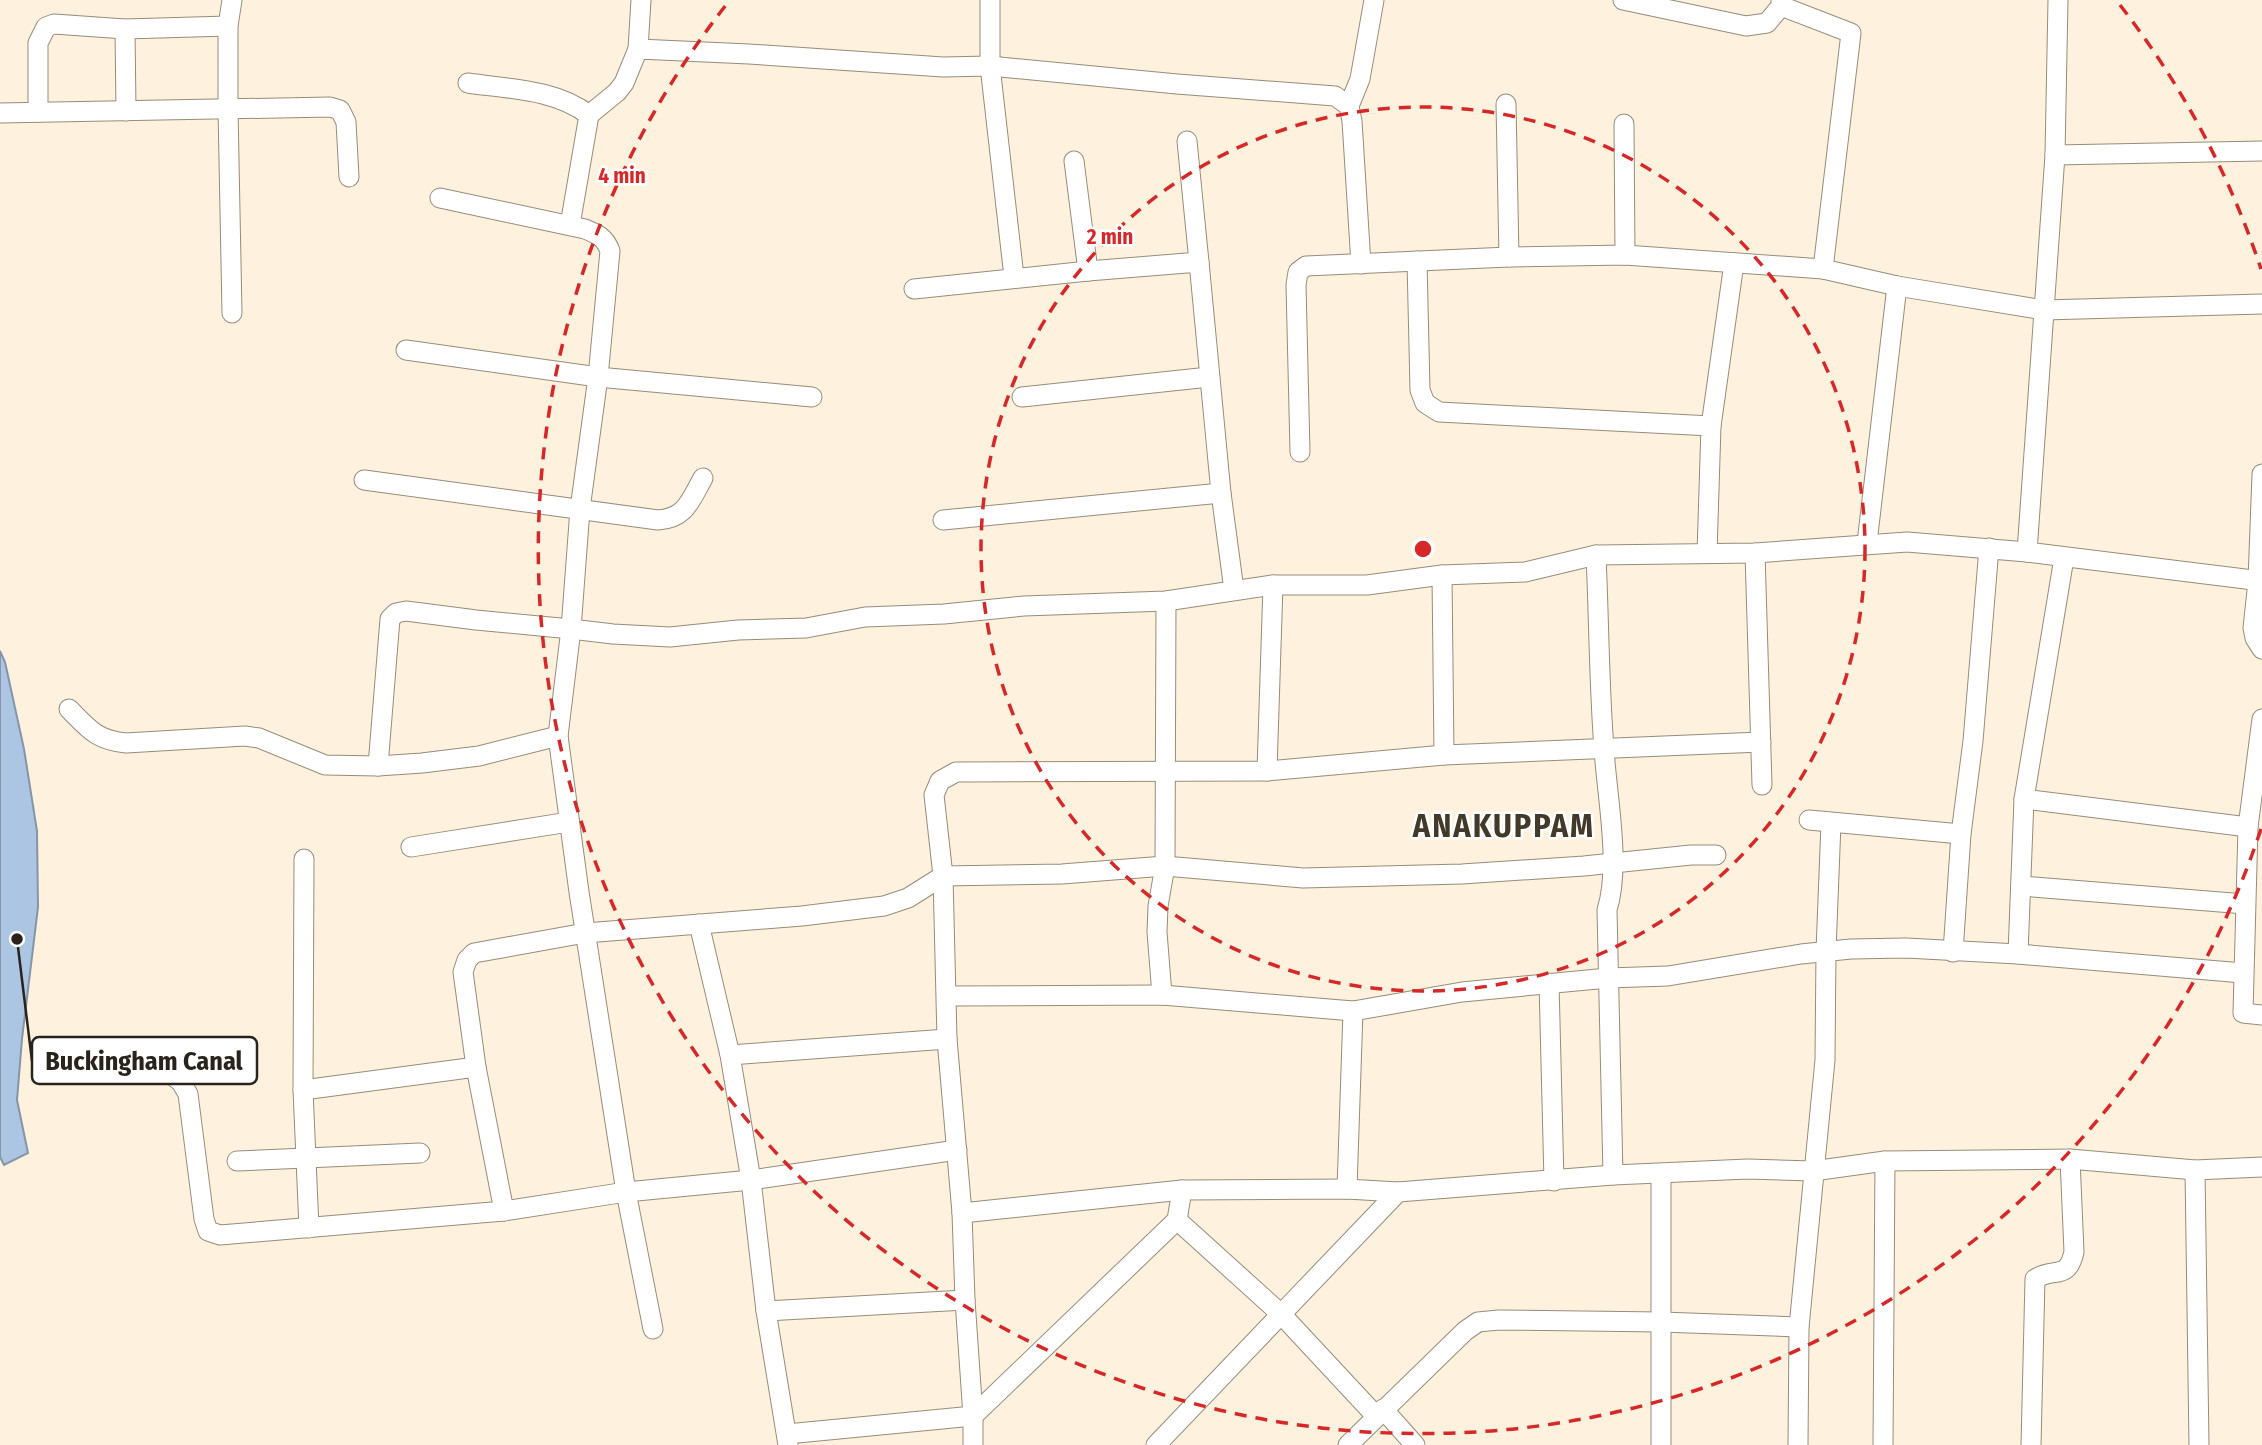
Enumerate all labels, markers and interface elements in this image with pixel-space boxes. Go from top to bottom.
text: 4 min [598,163,646,189]
text: 2 min [1086,224,1133,250]
centre of rings [1411,537,1435,561]
district label: ANAKUPPAM [1412,807,1595,845]
callout: Buckingham Canal [32,1037,257,1084]
text: Buckingham Canal [45,1046,244,1077]

